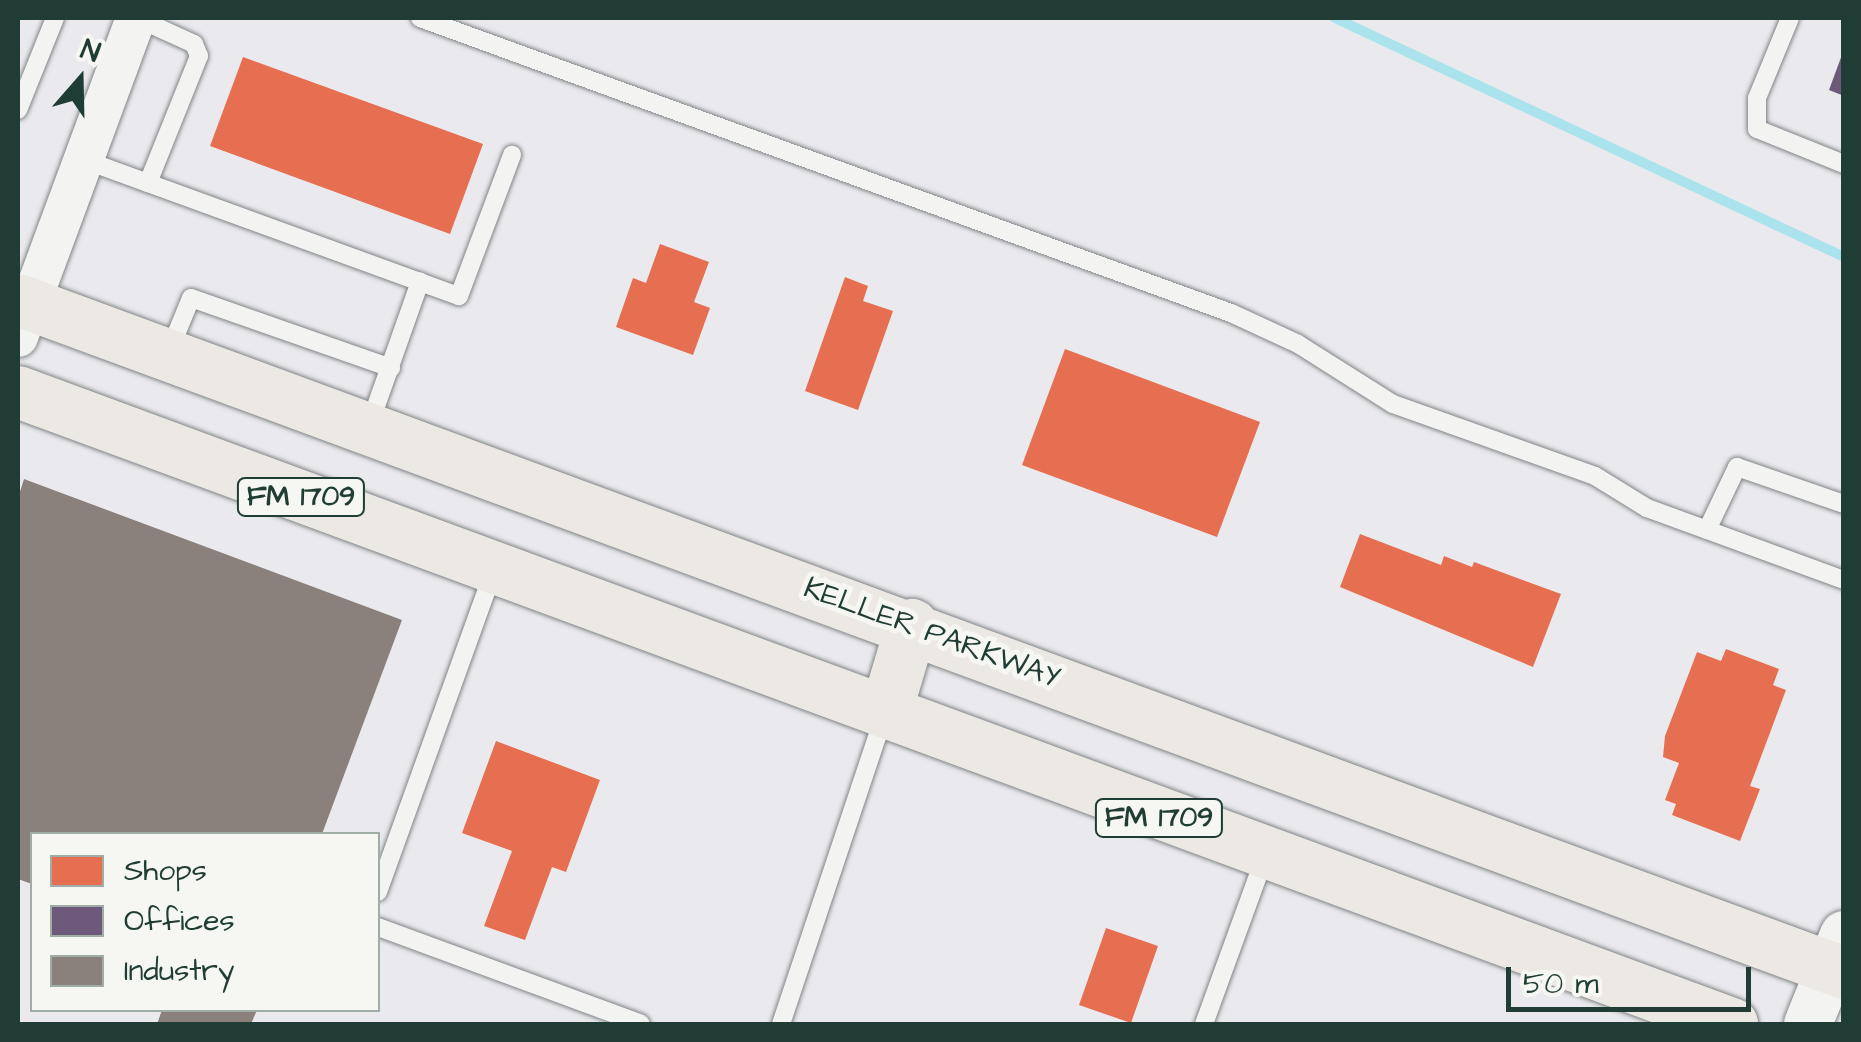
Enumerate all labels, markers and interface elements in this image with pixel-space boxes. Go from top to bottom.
north arrow [30,30,130,130]
text: N [76,30,105,73]
road number: FM 1709 [236,474,366,520]
street label: KELLER PARKWAY [799,570,1065,696]
road number: FM 1709 [1094,795,1224,841]
legend [30,832,380,1012]
text: Shops [124,850,207,892]
text: Offices [124,900,235,942]
scale bar [1511,947,1756,1009]
text: Industry [124,950,234,992]
text: 50 m [1523,963,1599,1005]

